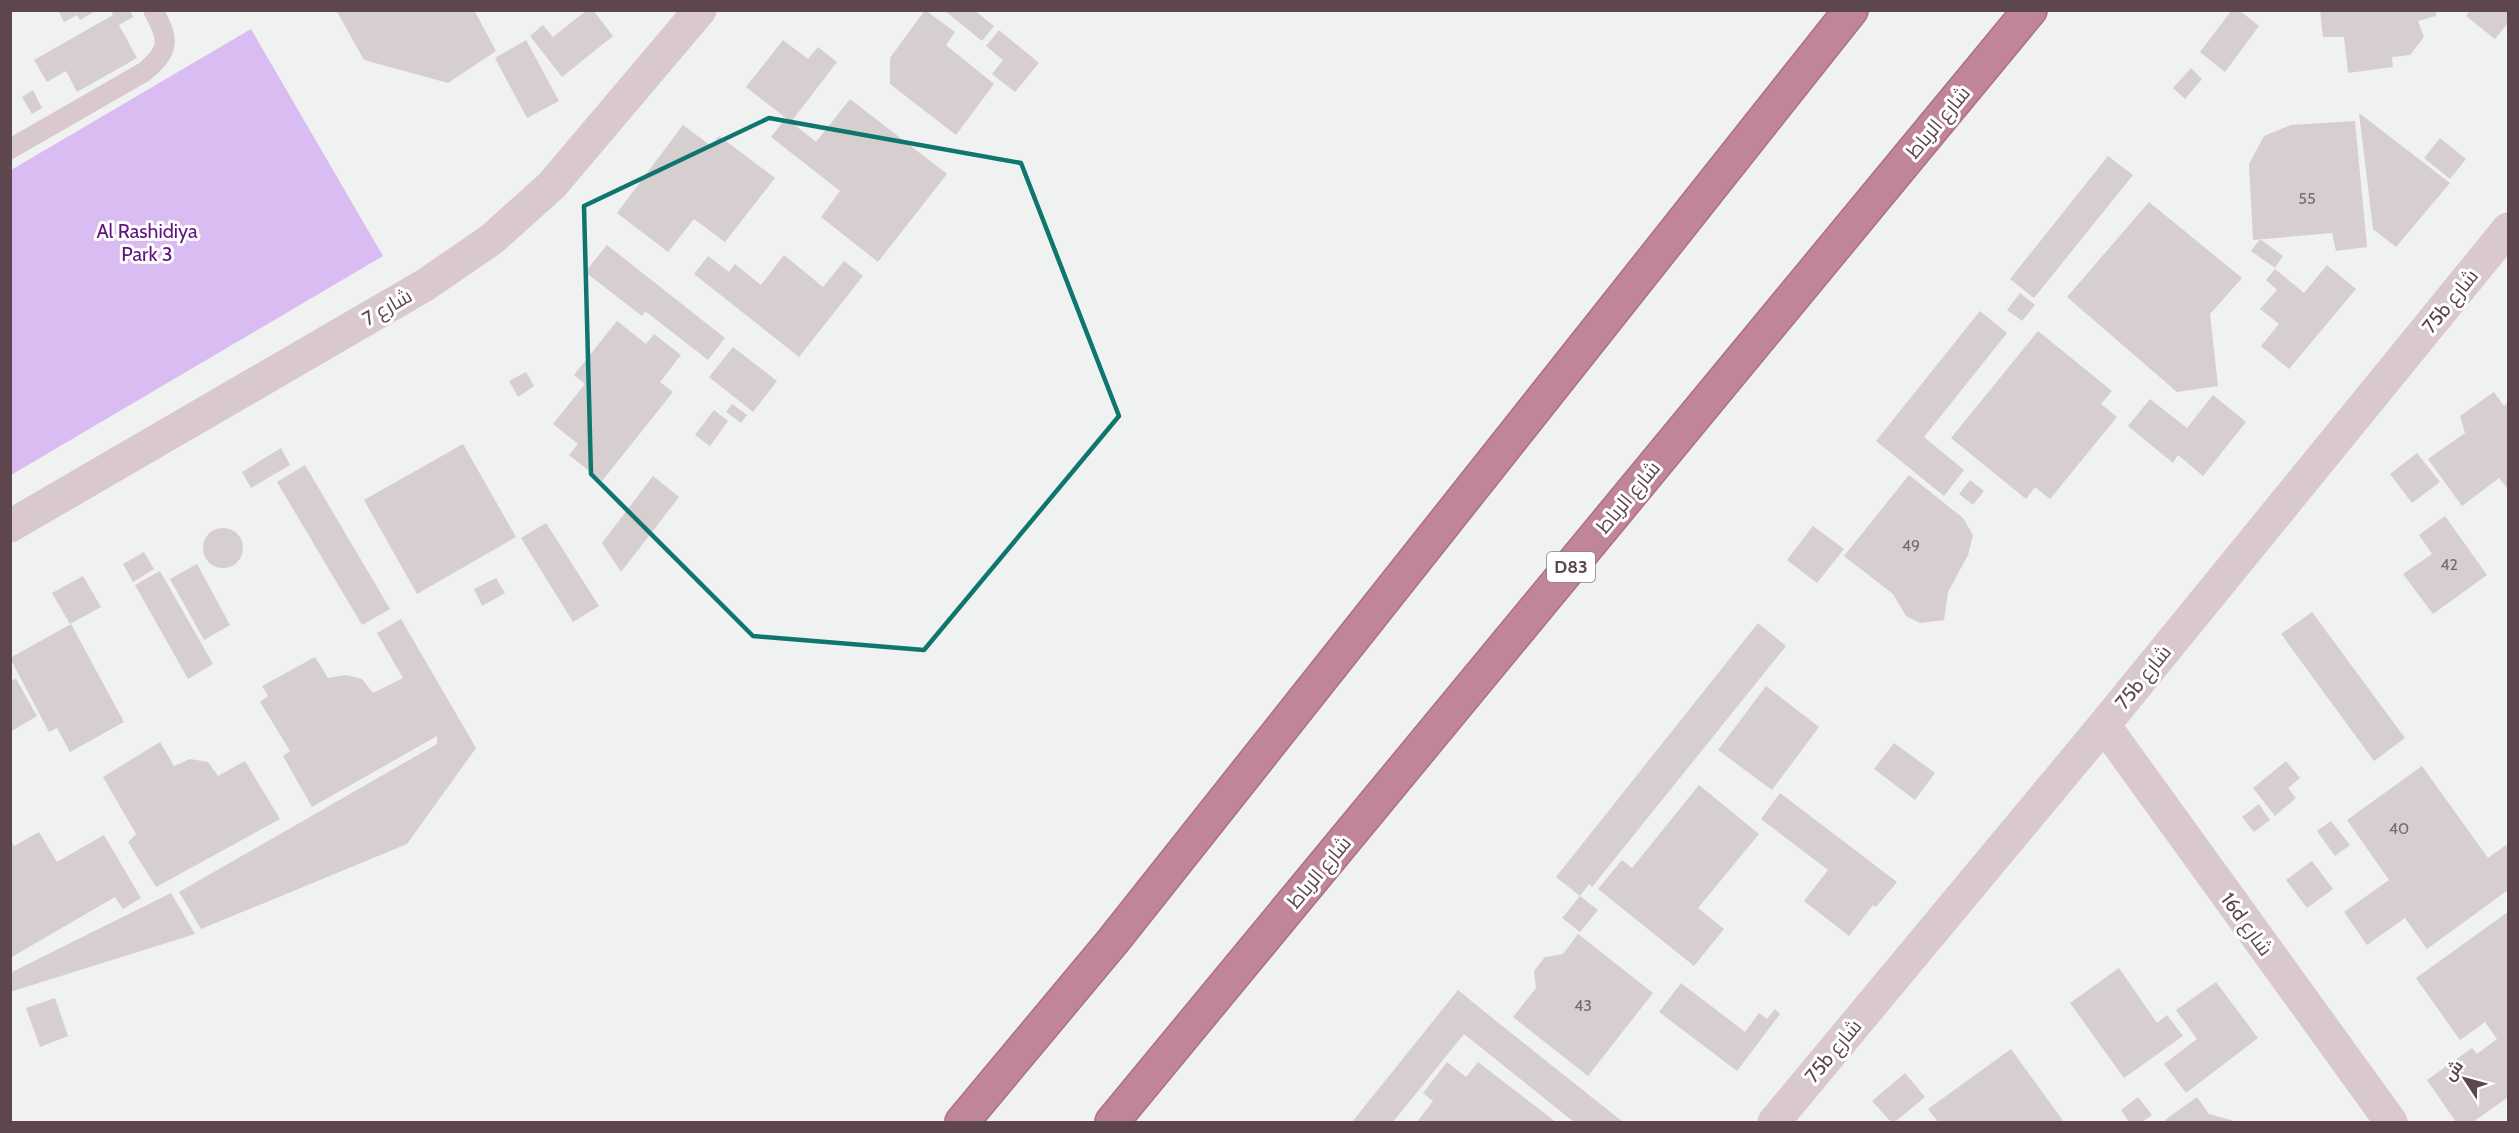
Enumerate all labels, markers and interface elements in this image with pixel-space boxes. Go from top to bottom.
street label: شارع الرباط [1901,81,1977,164]
house number: 55 [2298,189,2316,208]
park label: Al Rashidiya Park 3 [96,219,198,266]
street label: 75b شارع [2417,264,2485,339]
street label: شارع 7 [358,283,417,332]
street label: شارع الرباط [1591,456,1667,539]
house number: 49 [1902,536,1920,555]
road number: D83 [1547,552,1595,582]
house number: 42 [2440,555,2458,574]
street label: 75b شارع [2110,640,2178,715]
house number: 40 [2389,819,2409,838]
street label: شارع الرباط [1282,831,1358,914]
street label: 16d شارع [2214,888,2278,961]
house number: 43 [1574,996,1592,1015]
street label: 75b شارع [1800,1014,1868,1089]
north arrow [2435,1049,2495,1109]
text: ش [2440,1057,2467,1084]

